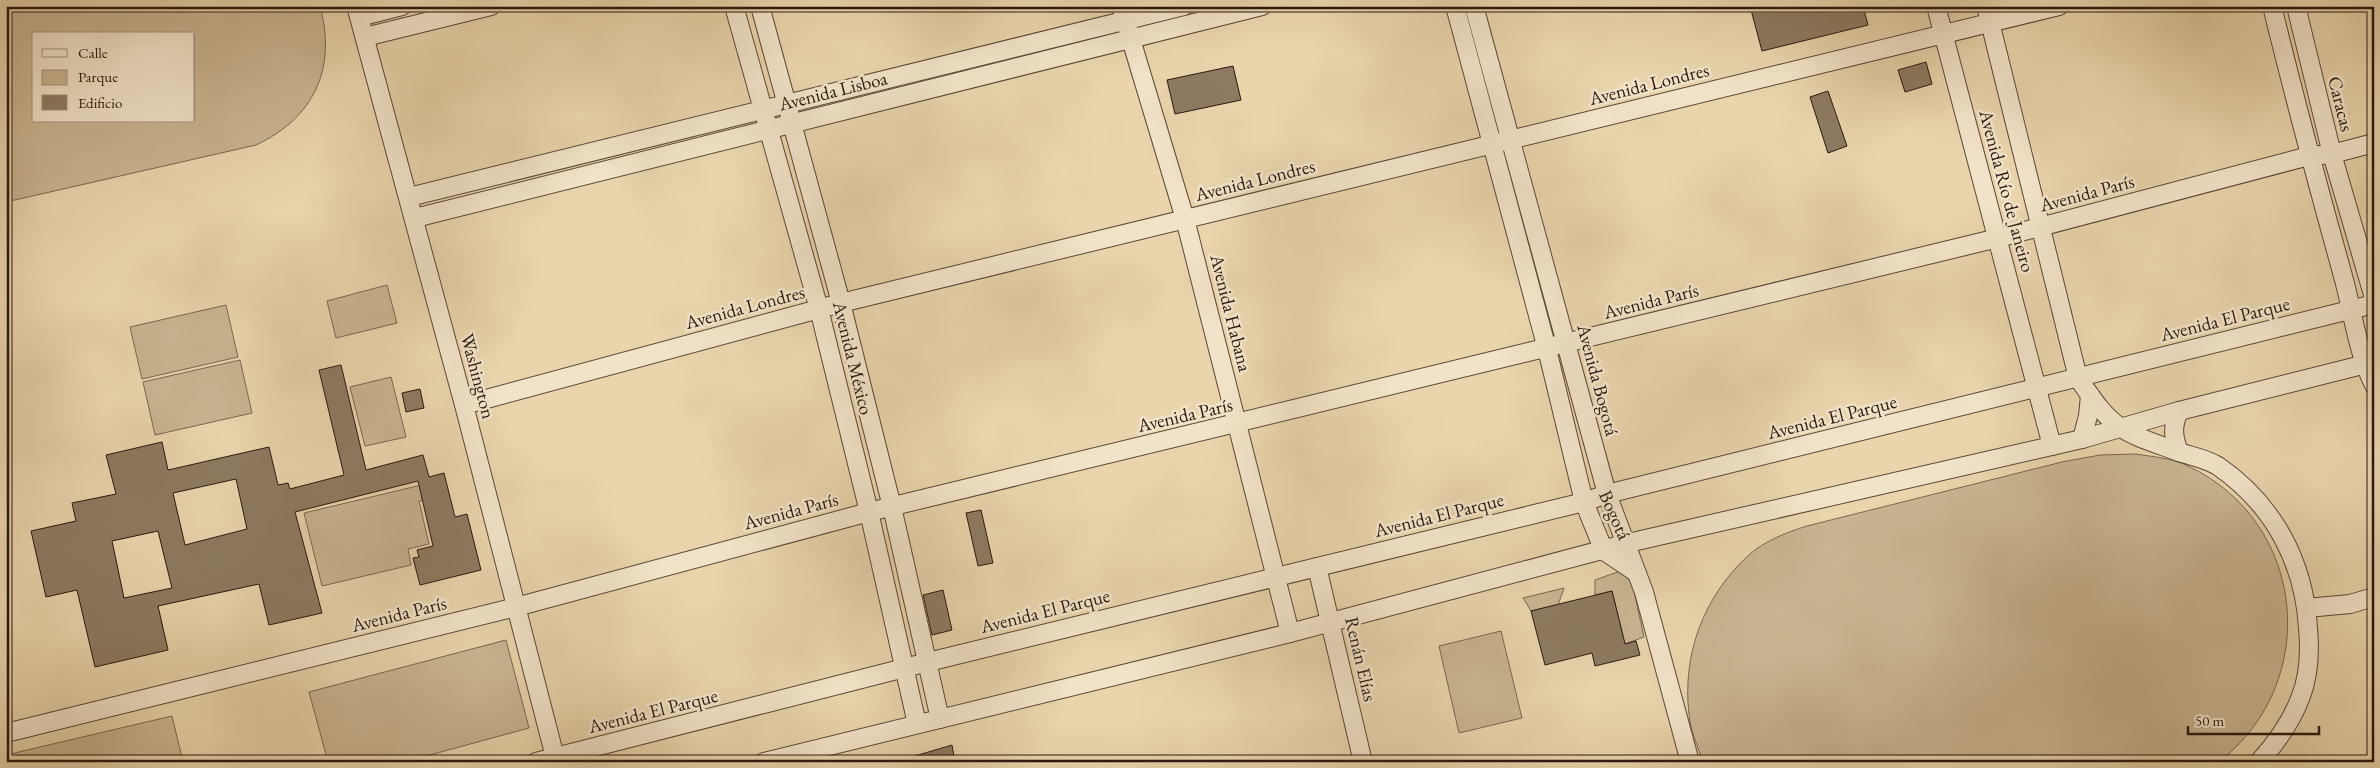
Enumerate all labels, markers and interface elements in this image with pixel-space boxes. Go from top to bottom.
legend [32,32,195,122]
text: Calle [78,43,108,62]
street label: Avenida Londres [1585,57,1712,111]
street label: Avenida Lisboa [775,65,890,117]
text: Parque [78,67,118,86]
street label: Caracas [2322,74,2360,134]
text: Edificio [78,93,122,112]
street label: Avenida Río de Janeiro [1973,106,2041,275]
street label: Avenida Londres [1191,153,1318,207]
street label: Avenida París [2036,168,2137,218]
street label: Avenida Habana [1204,251,1258,375]
street label: Avenida París [1600,277,1701,325]
street label: Avenida Londres [681,279,808,335]
street label: Avenida El Parque [2157,291,2292,347]
street label: Avenida México [827,298,879,417]
street label: Avenida Bogotá [1571,320,1625,439]
street label: Washington [455,331,501,421]
street label: Avenida El Parque [1764,389,1899,445]
street label: Avenida París [1134,392,1235,438]
street label: Avenida París [740,486,841,536]
street label: Bogotá [1593,486,1637,544]
street label: Avenida El Parque [1371,487,1506,543]
street label: Avenida El Parque [977,583,1112,639]
street label: Avenida París [348,590,449,638]
street label: Renán Elías [1339,614,1383,704]
street label: Avenida El Parque [585,683,720,739]
scale bar [2188,703,2319,735]
text: 50 m [2195,711,2224,730]

